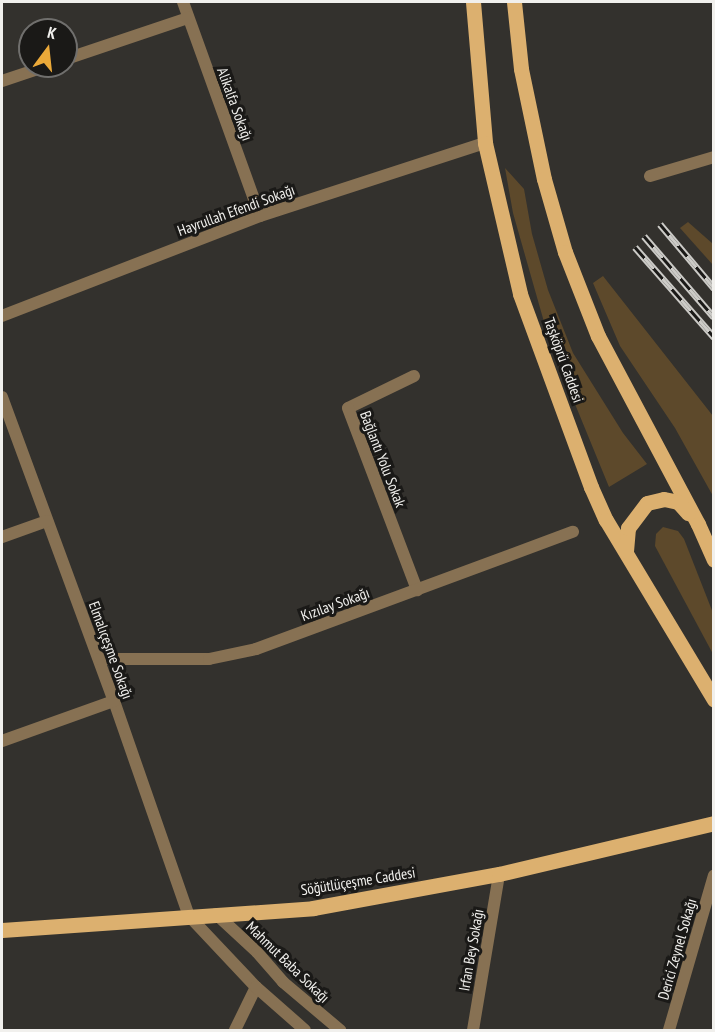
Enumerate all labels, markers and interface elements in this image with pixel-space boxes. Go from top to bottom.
north arrow [18,18,78,78]
text: K [46,22,59,43]
street label: Alikalfa Sokağı [213,65,257,143]
street label: Hayrullah Efendi Sokağı [175,180,297,240]
street label: Taşköprü Caddesi [540,315,588,405]
street label: Bağlantı Yolu Sokak [356,408,410,510]
street label: Kızılay Sokağı [298,583,372,625]
street label: Elmalıçeşme Sokağı [85,599,137,701]
street label: Söğütlüçeşme Caddesi [299,863,417,899]
street label: Derici Zeynel Sokağı [654,896,700,1002]
street label: Irfan Bey Sokağı [455,907,487,993]
street label: Mahmut Baba Sokağı [243,918,333,1006]

